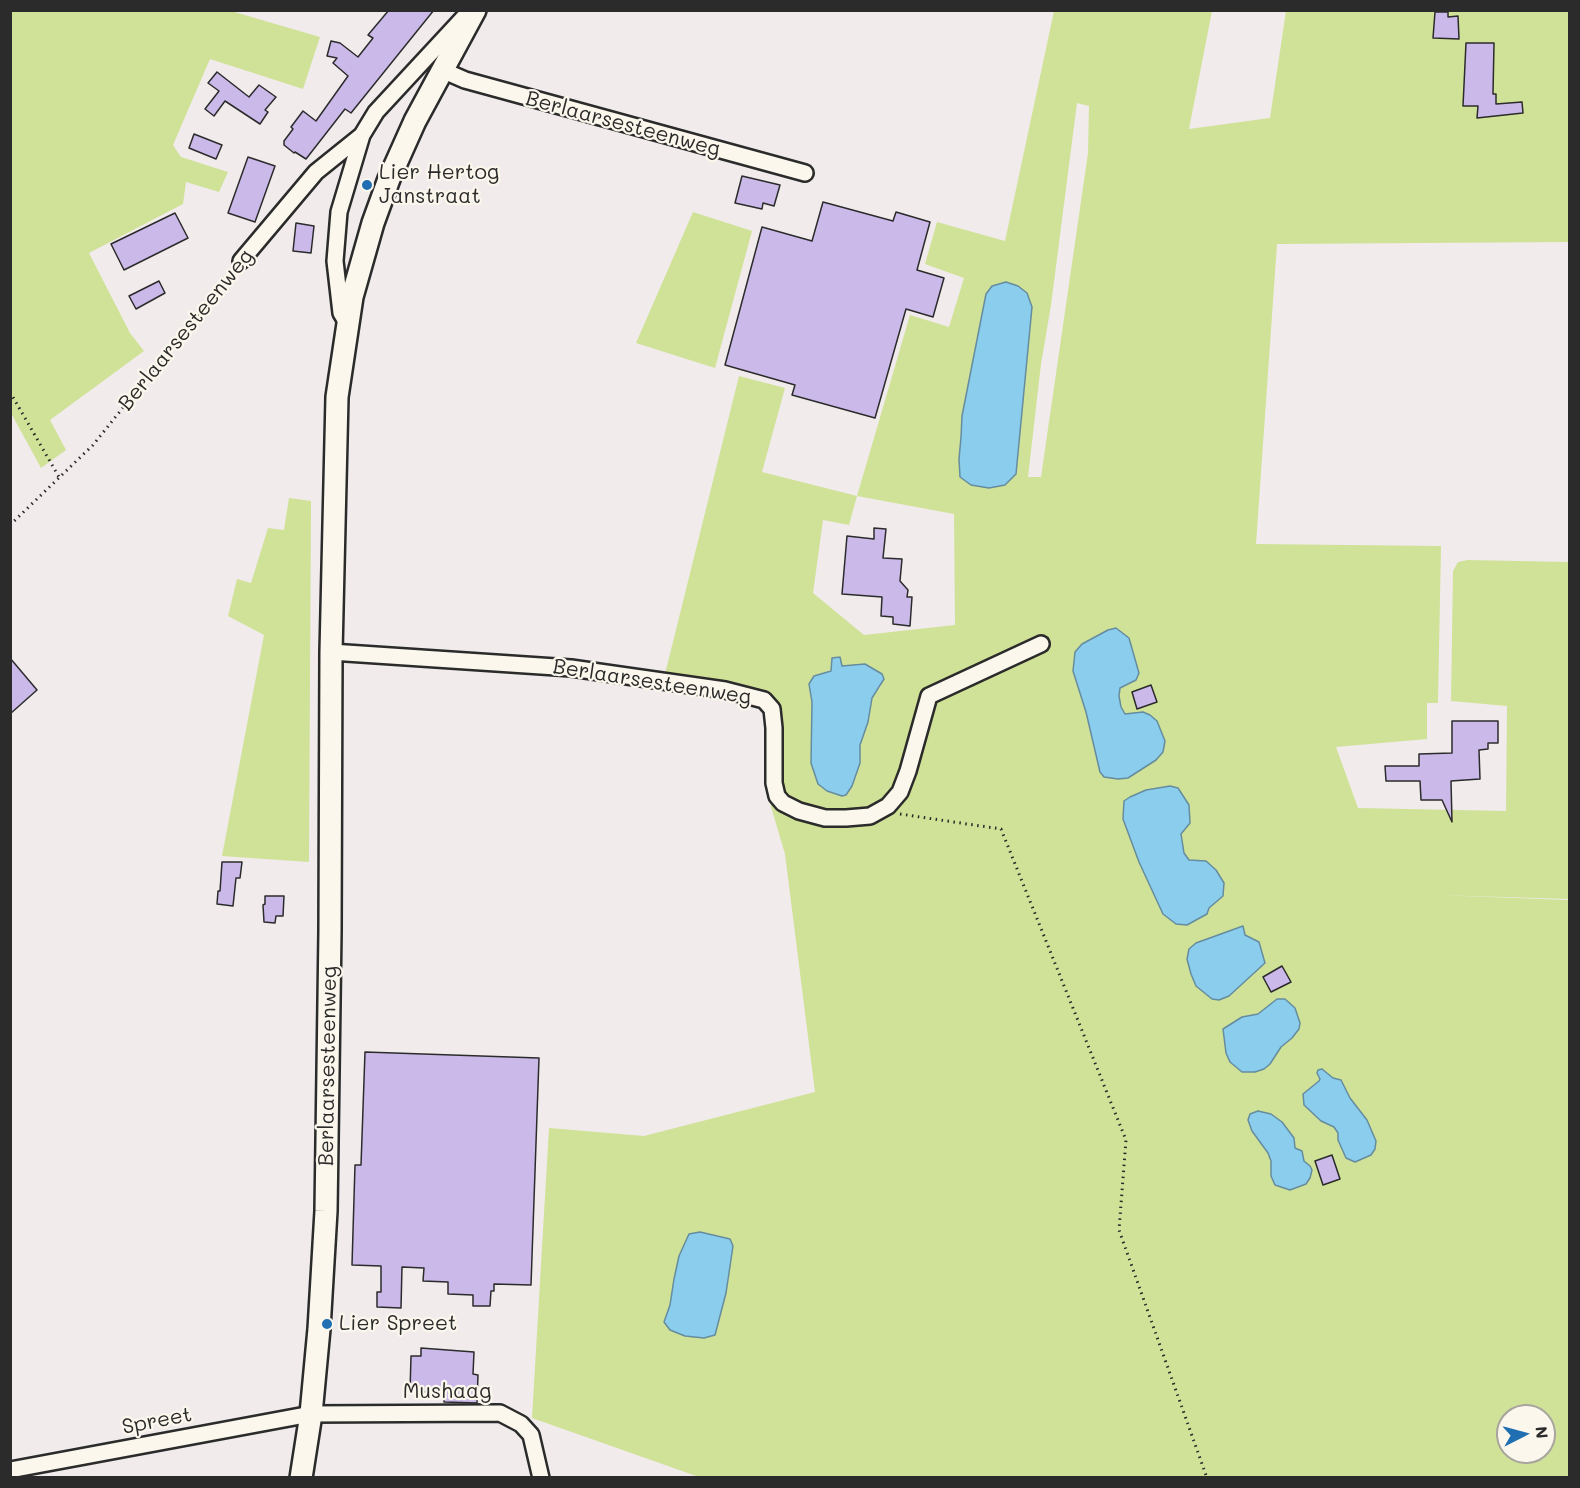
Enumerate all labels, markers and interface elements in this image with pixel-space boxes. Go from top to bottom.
street label: Berlaarsesteenweg [523,86,723,162]
place label: Lier Hertog Janstraat [379,160,499,210]
marker: Lier Hertog Janstraat [360,178,374,192]
street label: Berlaarsesteenweg [113,244,259,416]
street label: Berlaarsesteenweg [551,654,753,710]
street label: Berlaarsesteenweg [314,966,342,1166]
place label: Lier Spreet [339,1311,457,1337]
marker: Lier Spreet [320,1317,334,1331]
street label: Mushaag [403,1379,491,1405]
street label: Spreet [120,1402,194,1440]
north arrow [1496,1404,1556,1464]
text: N [1531,1425,1553,1439]

